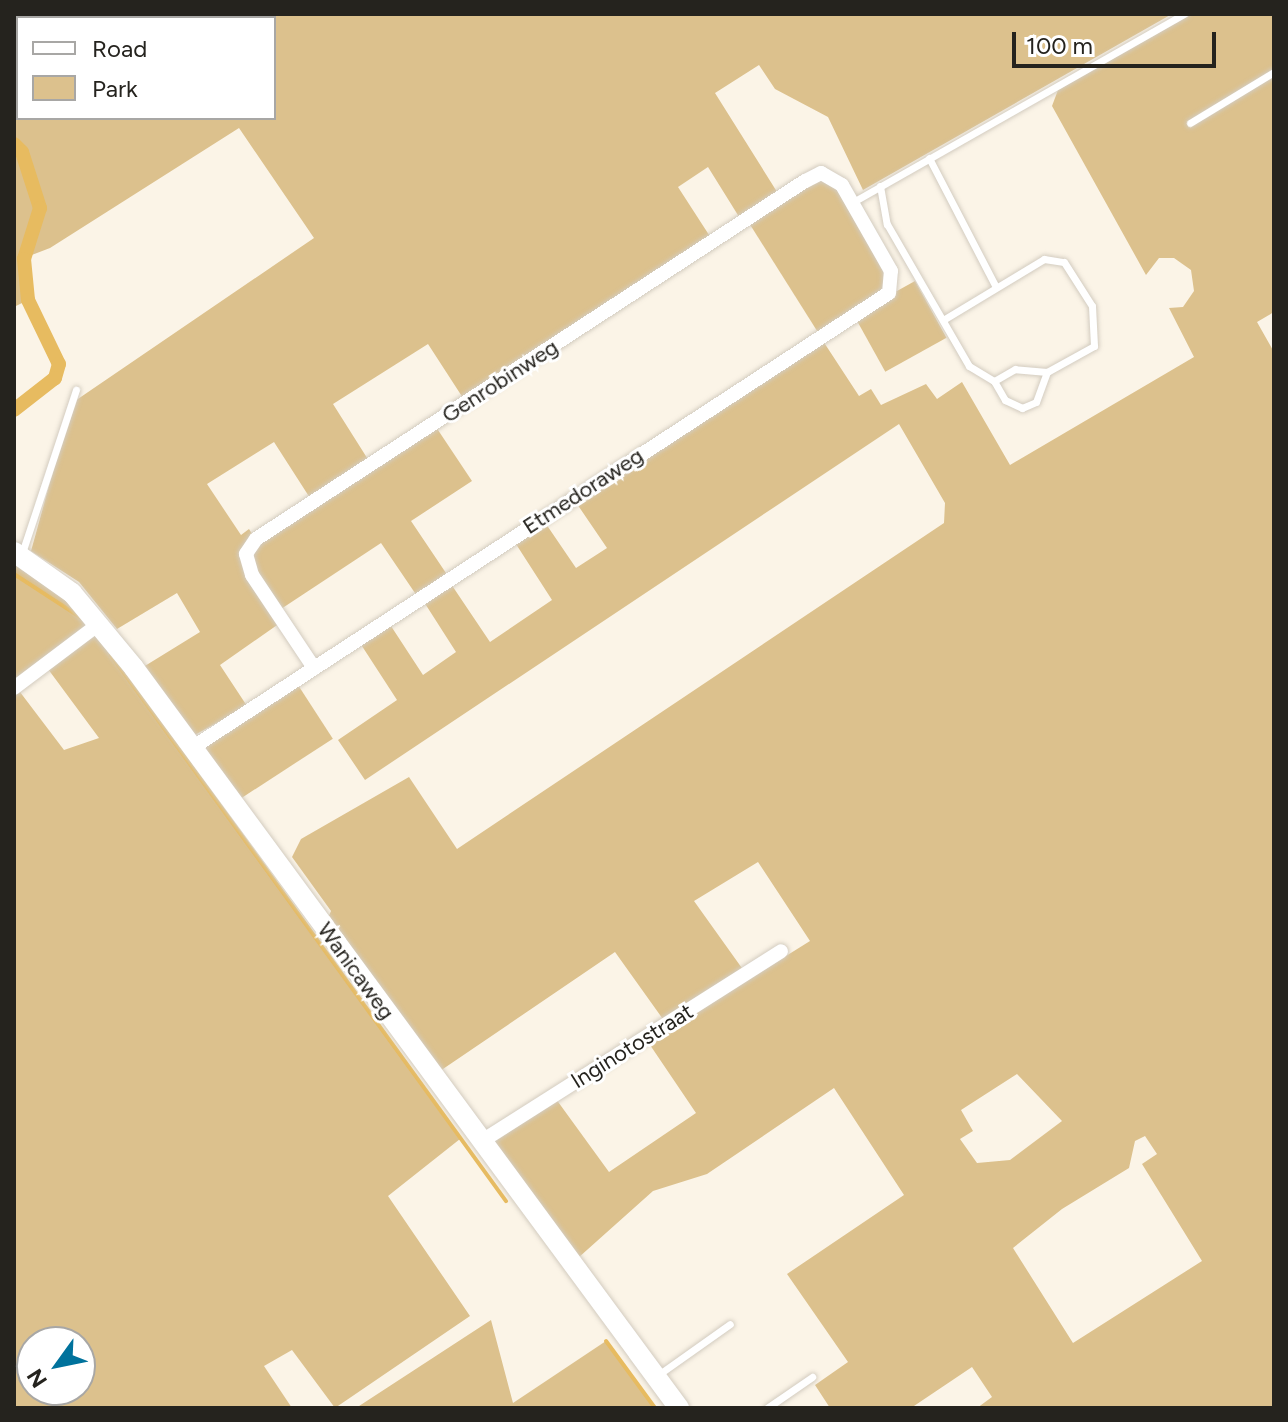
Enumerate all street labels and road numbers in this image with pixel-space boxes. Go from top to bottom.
street label: Genrobinweg [437,334,563,428]
street label: Etmedoraweg [518,442,648,540]
street label: Wanicaweg [312,917,400,1025]
street label: Inginotostraat [566,998,698,1094]

